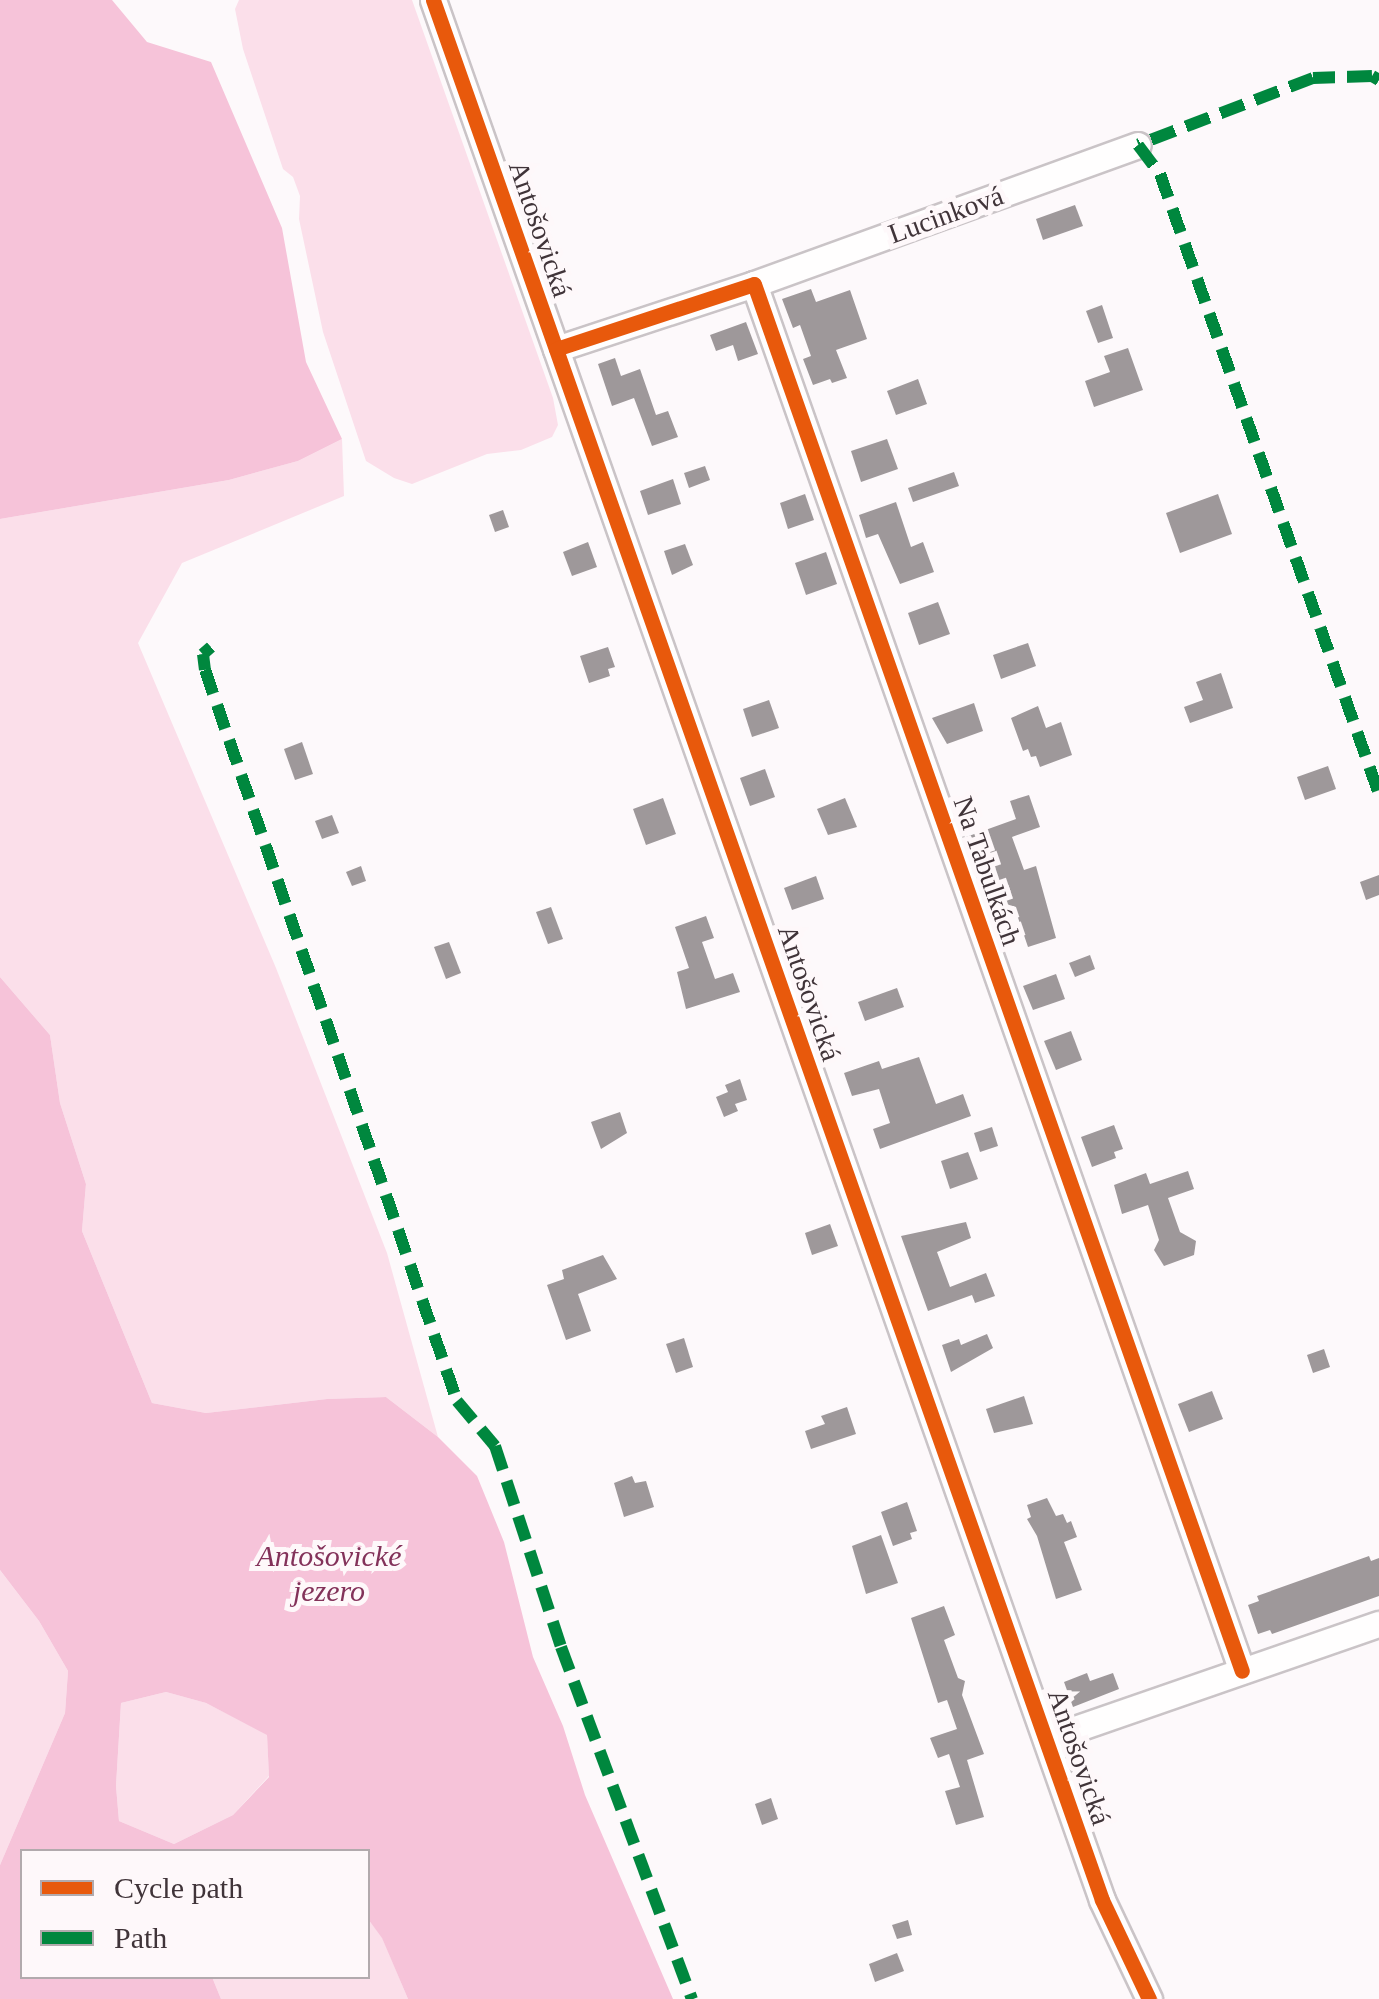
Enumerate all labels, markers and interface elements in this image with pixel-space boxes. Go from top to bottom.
street label: Antošovická [501,157,579,301]
street label: Lucinková [884,179,1008,251]
street label: Na Tabulkách [946,792,1028,950]
street label: Antošovická [770,921,848,1065]
water label: Antošovické jezero [257,1538,401,1608]
street label: Antošovická [1040,1685,1118,1829]
legend [20,1849,370,1979]
text: Cycle path [114,1871,243,1904]
text: Path [114,1921,167,1954]

